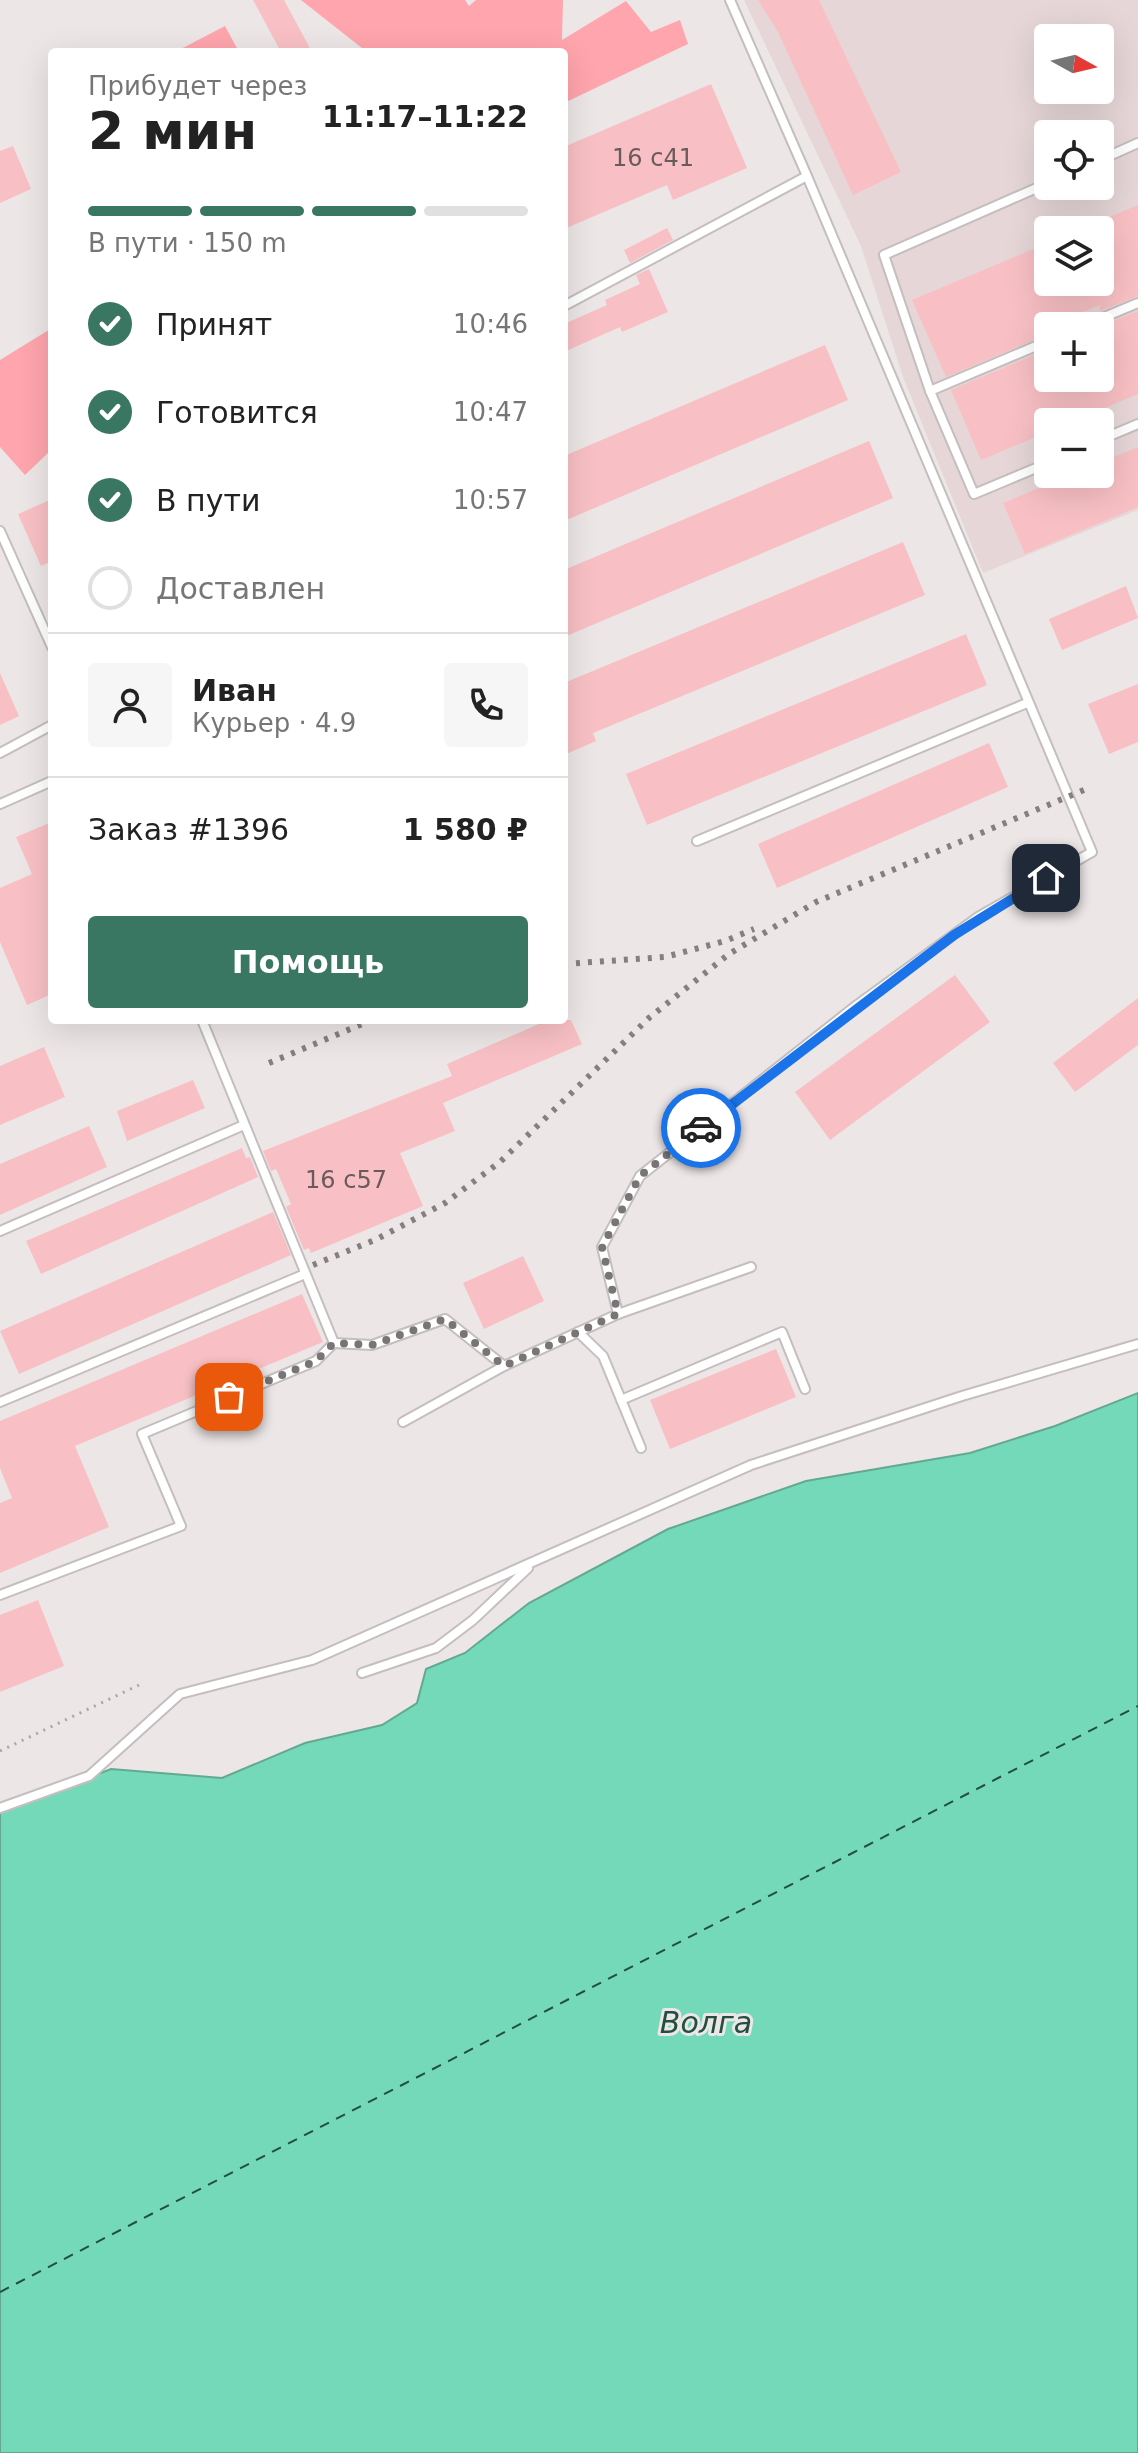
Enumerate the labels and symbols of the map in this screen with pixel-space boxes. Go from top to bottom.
north arrow [1034,24,1114,104]
house number: 16 с41 [612,144,694,172]
pin [1012,844,1080,912]
courier [661,1088,741,1168]
house number: 16 с57 [305,1166,387,1194]
pin [195,1363,263,1431]
water label: Волга [660,2005,752,2040]

